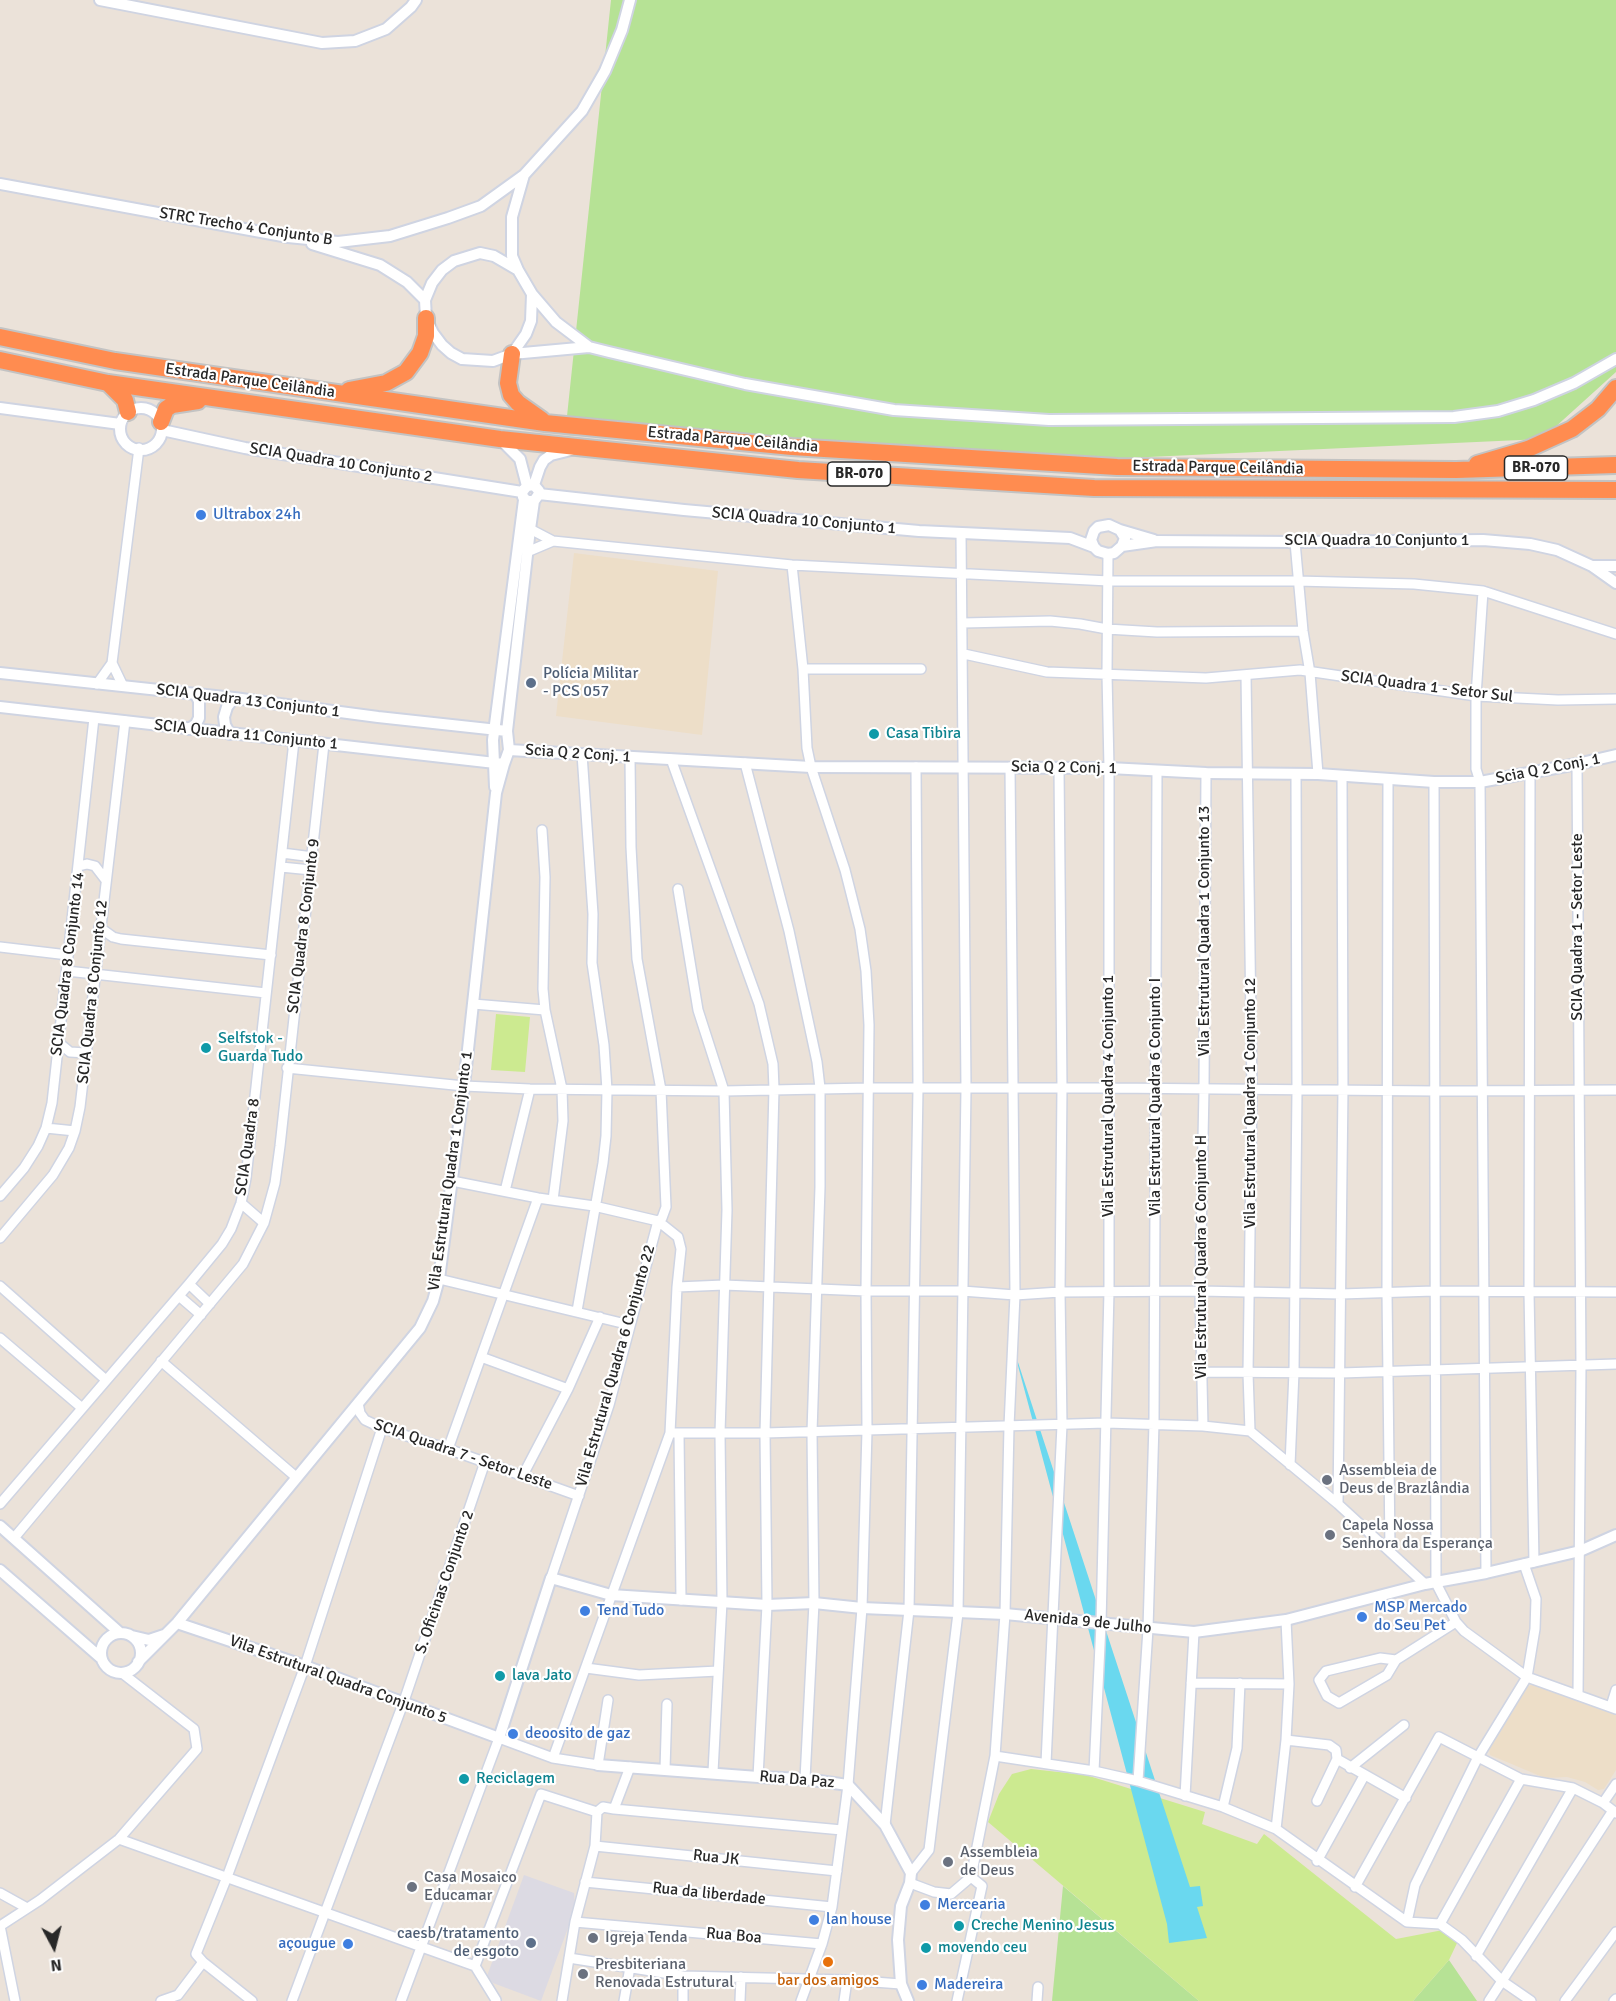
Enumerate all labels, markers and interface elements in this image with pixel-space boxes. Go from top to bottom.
street label: STRC Trecho 4 Conjunto B [158,204,334,250]
street label: Estrada Parque Ceilândia [164,360,336,402]
street label: Estrada Parque Ceilândia [647,423,819,457]
street label: SCIA Quadra 10 Conjunto 2 [248,439,434,487]
road number: BR-070 [1504,456,1568,480]
street label: Estrada Parque Ceilândia [1132,457,1304,479]
road number: BR-070 [828,462,890,486]
street label: SCIA Quadra 10 Conjunto 1 [711,503,897,539]
place label: Ultrabox 24h [213,505,301,525]
marker: Ultrabox 24h [194,508,208,522]
street label: SCIA Quadra 10 Conjunto 1 [1285,531,1469,551]
place label: Polícia Militar - PCS 057 [543,664,638,702]
street label: SCIA Quadra 1 - Setor Sul [1340,667,1514,707]
marker: Polícia Militar - PCS 057 [524,676,538,690]
street label: SCIA Quadra 13 Conjunto 1 [155,680,341,722]
street label: SCIA Quadra 11 Conjunto 1 [153,716,339,754]
place label: Casa Tibira [886,724,961,744]
marker: Casa Tibira [867,727,881,741]
street label: Scia Q 2 Conj. 1 [524,741,632,767]
street label: Scia Q 2 Conj. 1 [1494,749,1602,789]
street label: Scia Q 2 Conj. 1 [1011,757,1117,779]
street label: Vila Estrutural Quadra 1 Conjunto 13 [1195,806,1215,1056]
street label: SCIA Quadra 1 - Setor Leste [1568,833,1588,1021]
street label: SCIA Quadra 8 Conjunto 9 [284,837,324,1015]
street label: SCIA Quadra 8 Conjunto 14 [47,871,89,1057]
street label: SCIA Quadra 8 Conjunto 12 [74,899,112,1085]
street label: Vila Estrutural Quadra 4 Conjunto 1 [1099,975,1119,1217]
street label: Vila Estrutural Quadra 6 Conjunto I [1146,978,1166,1216]
street label: Vila Estrutural Quadra 1 Conjunto 12 [1241,978,1261,1228]
place label: Selfstok - Guarda Tudo [218,1029,303,1067]
marker: Selfstok - Guarda Tudo [199,1041,213,1055]
street label: Vila Estrutural Quadra 1 Conjunto 1 [425,1050,477,1292]
street label: SCIA Quadra 8 [232,1097,264,1197]
street label: Vila Estrutural Quadra 6 Conjunto H [1192,1135,1212,1379]
street label: Vila Estrutural Quadra 6 Conjunto 22 [572,1243,660,1489]
street label: SCIA Quadra 7 - Setor Leste [371,1415,555,1495]
place label: Assembleia de Deus de Brazlândia [1339,1461,1470,1499]
marker: Assembleia de Deus de Brazlândia [1320,1473,1334,1487]
street label: S. Oficinas Conjunto 2 [411,1508,479,1656]
place label: Capela Nossa Senhora da Esperança [1342,1516,1493,1554]
marker: Capela Nossa Senhora da Esperança [1323,1528,1337,1542]
place label: MSP Mercado do Seu Pet [1374,1598,1467,1636]
place label: Tend Tudo [597,1601,664,1621]
marker: Tend Tudo [578,1604,592,1618]
street label: Avenida 9 de Julho [1024,1606,1152,1638]
marker: MSP Mercado do Seu Pet [1355,1610,1369,1624]
street label: Vila Estrutural Quadra Conjunto 5 [227,1632,449,1728]
place label: lava Jato [512,1666,572,1686]
marker: lava Jato [493,1669,507,1683]
place label: deoosito de gaz [525,1724,630,1744]
marker: deoosito de gaz [506,1727,520,1741]
street label: Rua Da Paz [759,1767,835,1793]
place label: Reciclagem [476,1769,555,1789]
marker: Reciclagem [457,1772,471,1786]
place label: Assembleia de Deus [960,1843,1038,1881]
street label: Rua JK [692,1846,740,1870]
marker: Assembleia de Deus [941,1855,955,1869]
place label: Casa Mosaico Educamar [424,1868,517,1906]
street label: Rua da liberdade [651,1878,767,1910]
marker: Casa Mosaico Educamar [405,1880,419,1894]
place label: Mercearia [937,1895,1006,1915]
marker: Mercearia [918,1898,932,1912]
place label: lan house [826,1910,892,1930]
marker: lan house [807,1913,821,1927]
place label: Creche Menino Jesus [971,1916,1115,1936]
north arrow [24,1917,84,1977]
marker: Creche Menino Jesus [952,1919,966,1933]
place label: caesb/tratamento de esgoto [397,1924,519,1962]
street label: Rua Boa [705,1924,763,1948]
place label: Igreja Tenda [605,1928,688,1948]
marker: Igreja Tenda [586,1931,600,1945]
place label: açougue [278,1934,336,1954]
marker: caesb/tratamento de esgoto [524,1936,538,1950]
marker: açougue [341,1937,355,1951]
place label: movendo ceu [938,1938,1027,1958]
marker: movendo ceu [919,1941,933,1955]
text: N [49,1954,63,1975]
place label: Presbiteriana Renovada Estrutural [595,1955,734,1993]
marker: bar dos amigos [821,1955,835,1969]
marker: Presbiteriana Renovada Estrutural [576,1967,590,1981]
place label: bar dos amigos [777,1971,879,1991]
place label: Madereira [934,1975,1003,1995]
marker: Madereira [915,1978,929,1992]

